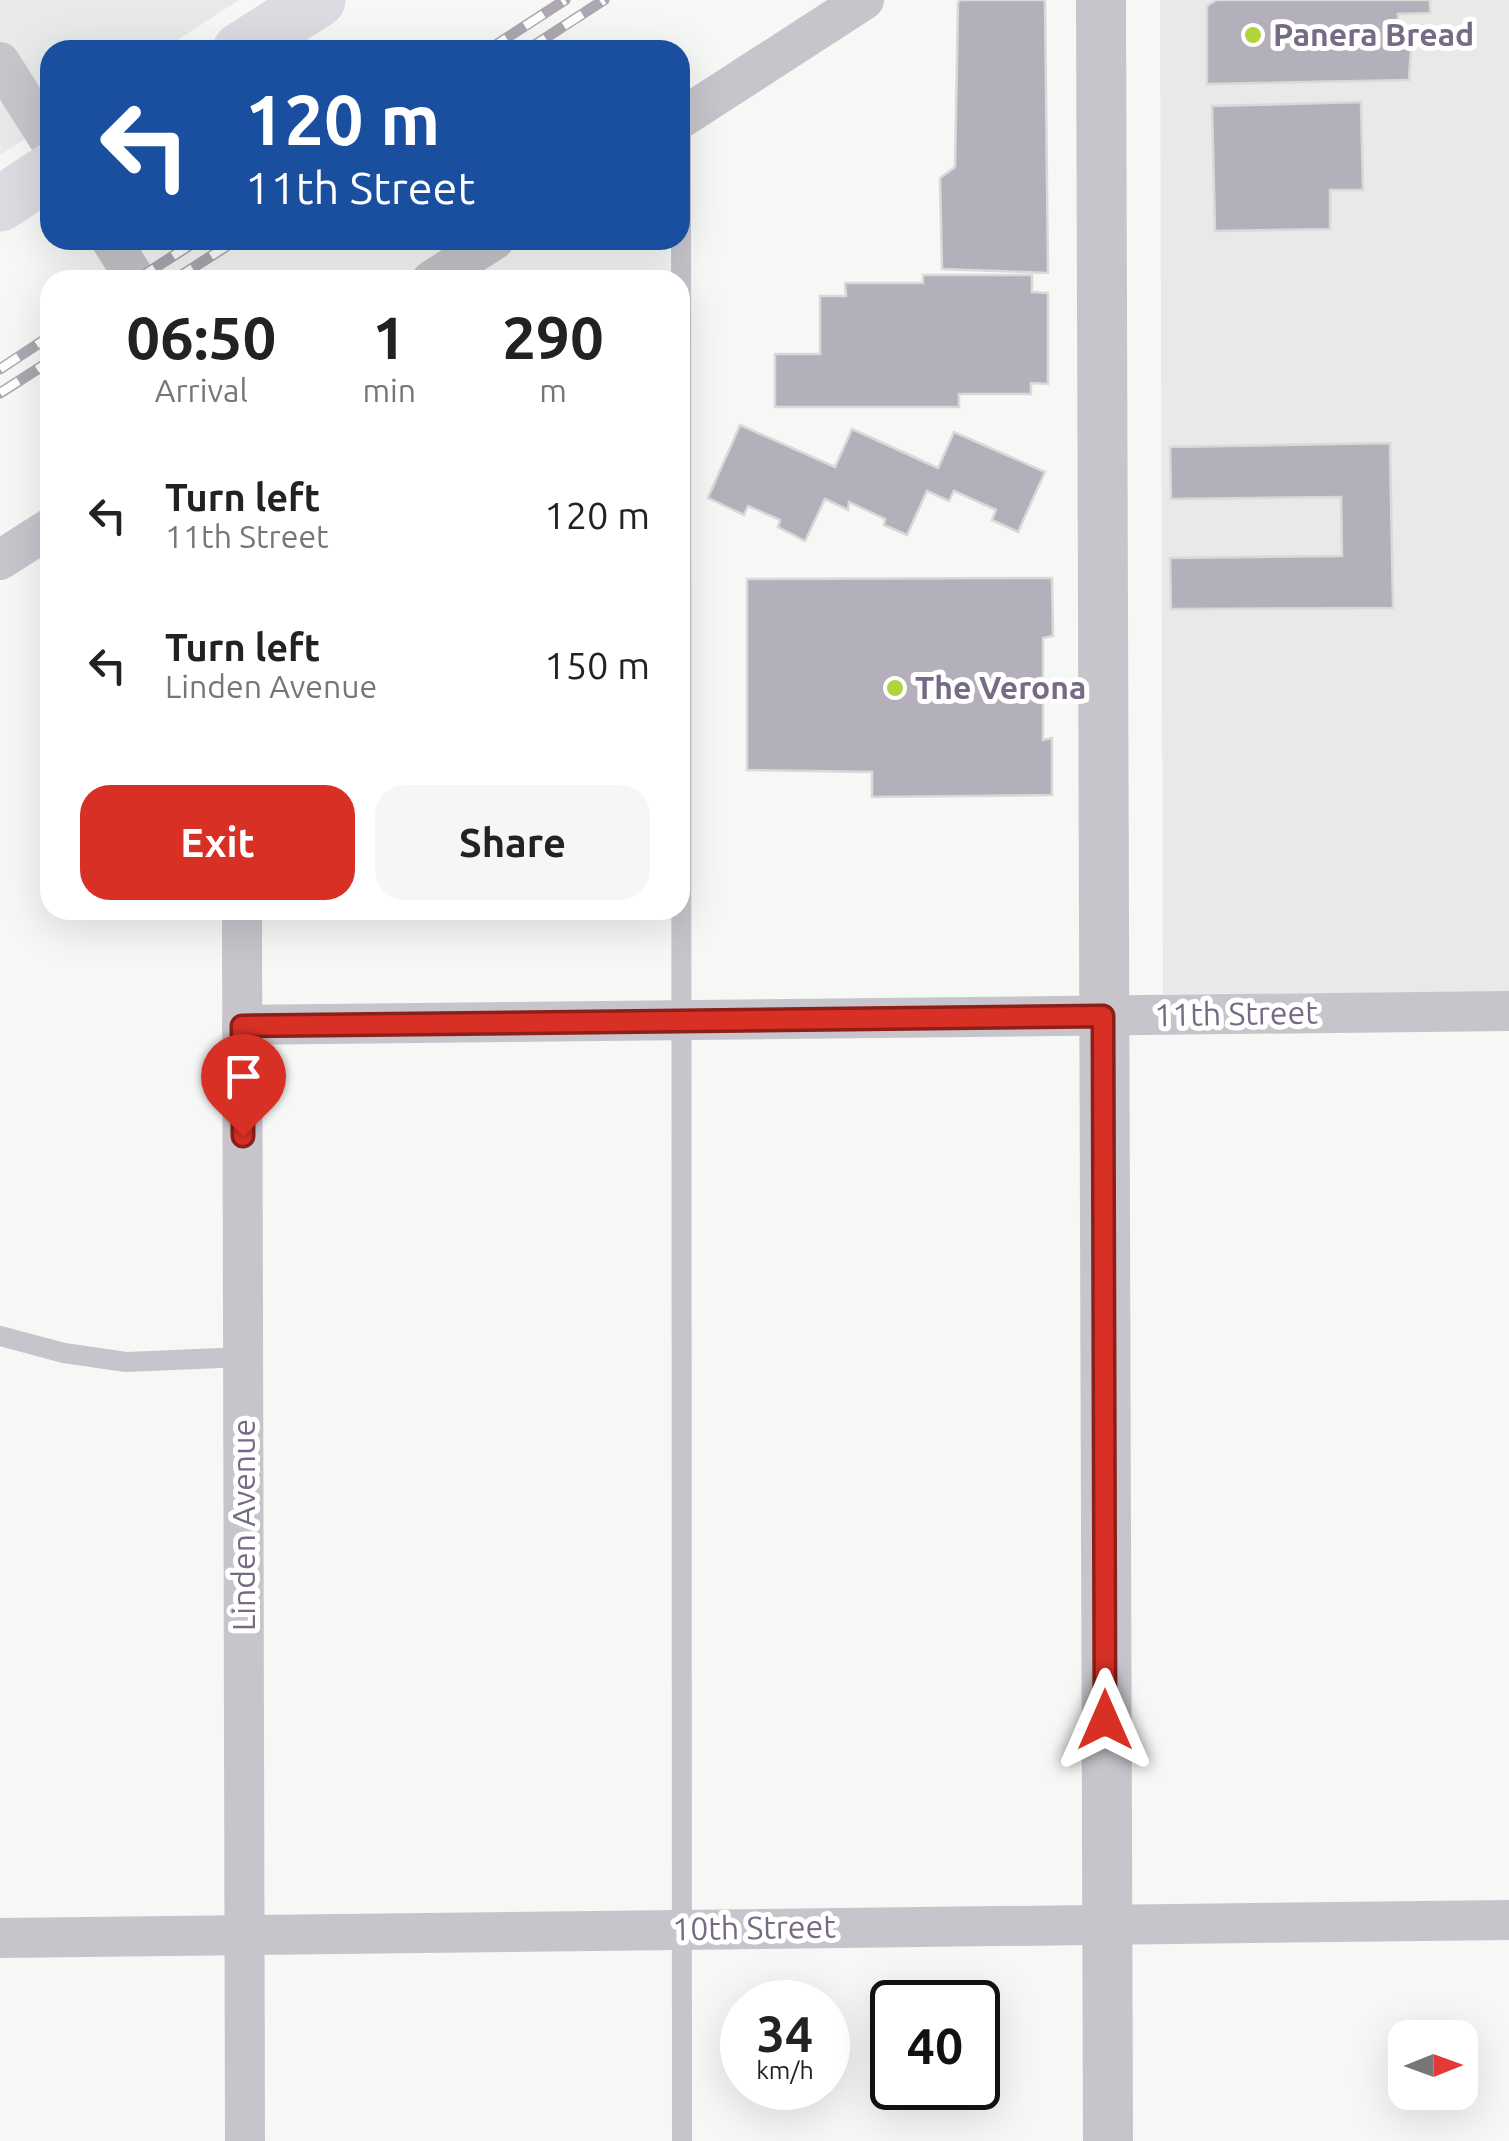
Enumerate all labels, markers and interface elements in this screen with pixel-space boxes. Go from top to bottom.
place label: Panera Bread [1273,16,1474,52]
marker: Panera Bread [1242,24,1264,46]
icon: left [80,80,210,210]
text: 120 m [245,80,440,158]
text: 11th Street [245,162,475,213]
text: 06:50 [126,303,276,370]
text: 1 [372,303,406,370]
text: 290 [502,303,604,370]
text: Arrival [155,372,248,408]
text: min [362,372,416,408]
text: m [539,372,567,408]
text: Turn left [165,476,320,518]
icon: left [80,488,135,543]
text: 120 m [544,494,650,536]
text: 11th Street [165,518,329,554]
text: Turn left [165,626,320,668]
icon: left [80,638,135,693]
text: 150 m [544,644,650,686]
text: Linden Avenue [165,668,377,704]
place label: The Verona [915,669,1086,705]
marker: The Verona [884,677,906,699]
button: Exit [80,785,355,900]
button: Share [375,785,650,900]
street label: 11th Street [1154,994,1319,1032]
pin [201,1034,286,1137]
icon: arrive [216,1049,271,1104]
street label: Linden Avenue [225,1419,261,1631]
position arrow [1053,1668,1157,1772]
street label: 10th Street [672,1908,837,1946]
speed limit sign: 40 [870,1980,1000,2110]
text: 34 [757,2005,813,2061]
north arrow [1388,2020,1478,2110]
map controls [1388,2020,1478,2110]
text: km/h [756,2056,814,2084]

